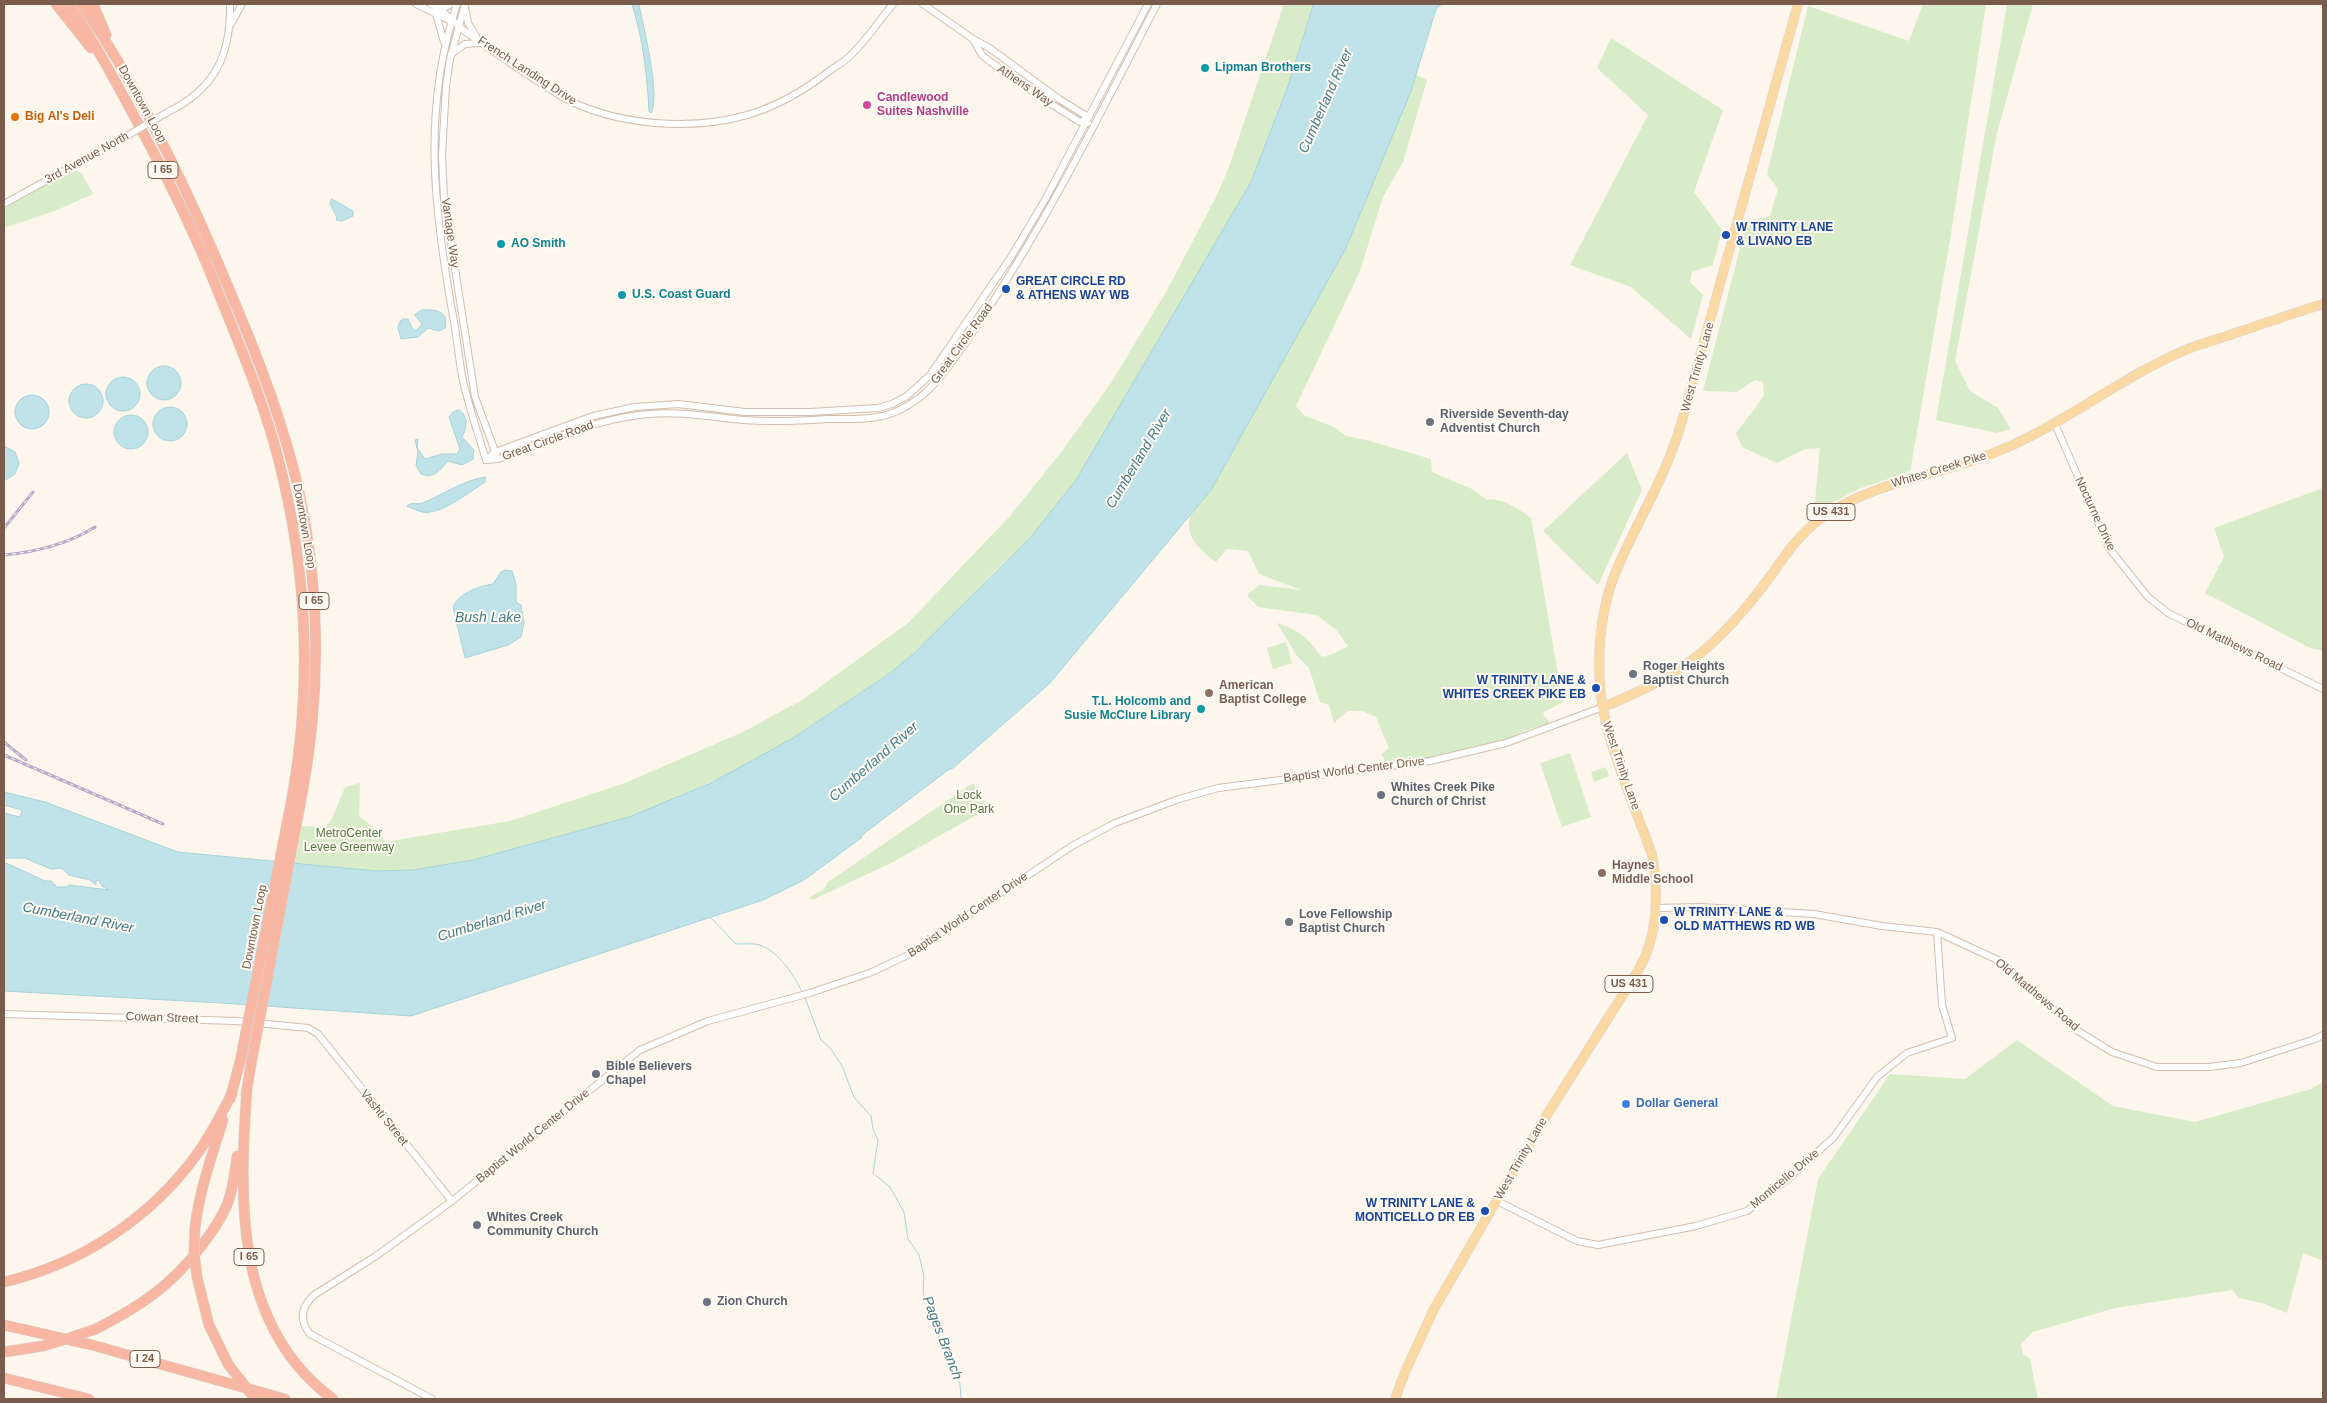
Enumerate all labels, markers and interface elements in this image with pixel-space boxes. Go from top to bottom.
street label: French Landing Drive [475,34,579,108]
water label: Cumberland River [1295,46,1357,156]
place label: Lipman Brothers [1215,61,1311,75]
street label: Athens Way [994,62,1056,110]
marker: Lipman Brothers [1199,62,1211,74]
street label: Downtown Loop [115,63,169,145]
place label: Candlewood Suites Nashville [877,91,969,119]
marker: Candlewood Suites Nashville [861,99,873,111]
place label: Big Al's Deli [25,110,95,124]
marker: Big Al's Deli [9,111,21,123]
street label: 3rd Avenue North [42,129,132,187]
road number: I 65 [148,162,178,178]
street label: Vantage Way [438,197,462,269]
place label: W TRINITY LANE & LIVANO EB [1736,221,1833,249]
marker: W TRINITY LANE & LIVANO EB [1720,229,1732,241]
place label: AO Smith [511,237,566,251]
marker: AO Smith [495,238,507,250]
place label: GREAT CIRCLE RD & ATHENS WAY WB [1016,275,1129,303]
marker: GREAT CIRCLE RD & ATHENS WAY WB [1000,283,1012,295]
place label: U.S. Coast Guard [632,288,731,302]
marker: U.S. Coast Guard [616,289,628,301]
street label: Great Circle Road [928,301,996,387]
street label: West Trinity Lane [1678,320,1718,414]
water label: Cumberland River [1103,406,1175,512]
place label: Riverside Seventh-day Adventist Church [1440,408,1569,436]
marker: Riverside Seventh-day Adventist Church [1424,416,1436,428]
street label: Great Circle Road [500,418,596,464]
street label: Whites Creek Pike [1890,449,1988,491]
street label: Nocturne Drive [2072,475,2118,553]
street label: Downtown Loop [289,482,319,570]
road number: US 431 [1807,504,1855,520]
road number: I 65 [299,592,329,610]
water label: Bush Lake [455,610,521,626]
street label: Old Matthews Road [2183,615,2285,675]
place label: Roger Heights Baptist Church [1643,660,1729,688]
marker: Roger Heights Baptist Church [1627,668,1639,680]
place label: W TRINITY LANE & WHITES CREEK PIKE EB [1443,674,1586,702]
place label: American Baptist College [1219,679,1306,707]
marker: W TRINITY LANE & WHITES CREEK PIKE EB [1590,682,1602,694]
marker: American Baptist College [1203,687,1215,699]
place label: T.L. Holcomb and Susie McClure Library [1064,695,1191,723]
marker: T.L. Holcomb and Susie McClure Library [1195,703,1207,715]
water label: Cumberland River [826,719,922,805]
street label: West Trinity Lane [1599,720,1643,812]
street label: Baptist World Center Drive [1283,754,1425,786]
place label: Whites Creek Pike Church of Christ [1391,781,1495,809]
park label: Lock One Park [944,789,994,817]
marker: Whites Creek Pike Church of Christ [1375,789,1387,801]
park label: MetroCenter Levee Greenway [304,827,394,855]
place label: Haynes Middle School [1612,859,1693,887]
marker: Haynes Middle School [1596,867,1608,879]
street label: Baptist World Center Drive [905,869,1031,961]
street label: Downtown Loop [240,883,270,971]
water label: Cumberland River [436,896,548,946]
water label: Cumberland River [21,899,135,937]
place label: W TRINITY LANE & OLD MATTHEWS RD WB [1674,906,1815,934]
place label: Love Fellowship Baptist Church [1299,908,1392,936]
marker: W TRINITY LANE & OLD MATTHEWS RD WB [1658,914,1670,926]
marker: Love Fellowship Baptist Church [1283,916,1295,928]
street label: Old Matthews Road [1992,956,2082,1034]
road number: US 431 [1605,976,1653,992]
street label: Cowan Street [125,1010,199,1026]
place label: Bible Believers Chapel [606,1060,692,1088]
marker: Bible Believers Chapel [590,1068,602,1080]
street label: Baptist World Center Drive [473,1086,593,1186]
street label: Vashti Street [357,1087,411,1149]
place label: Dollar General [1636,1097,1718,1111]
marker: Dollar General [1620,1098,1632,1110]
street label: West Trinity Lane [1492,1115,1550,1203]
street label: Monticello Drive [1748,1146,1822,1212]
place label: W TRINITY LANE & MONTICELLO DR EB [1355,1197,1475,1225]
marker: W TRINITY LANE & MONTICELLO DR EB [1479,1205,1491,1217]
place label: Whites Creek Community Church [487,1211,598,1239]
marker: Whites Creek Community Church [471,1219,483,1231]
road number: I 65 [234,1248,264,1266]
water label: Pages Branch [918,1294,966,1382]
place label: Zion Church [717,1295,788,1309]
marker: Zion Church [701,1296,713,1308]
road number: I 24 [130,1350,160,1368]

